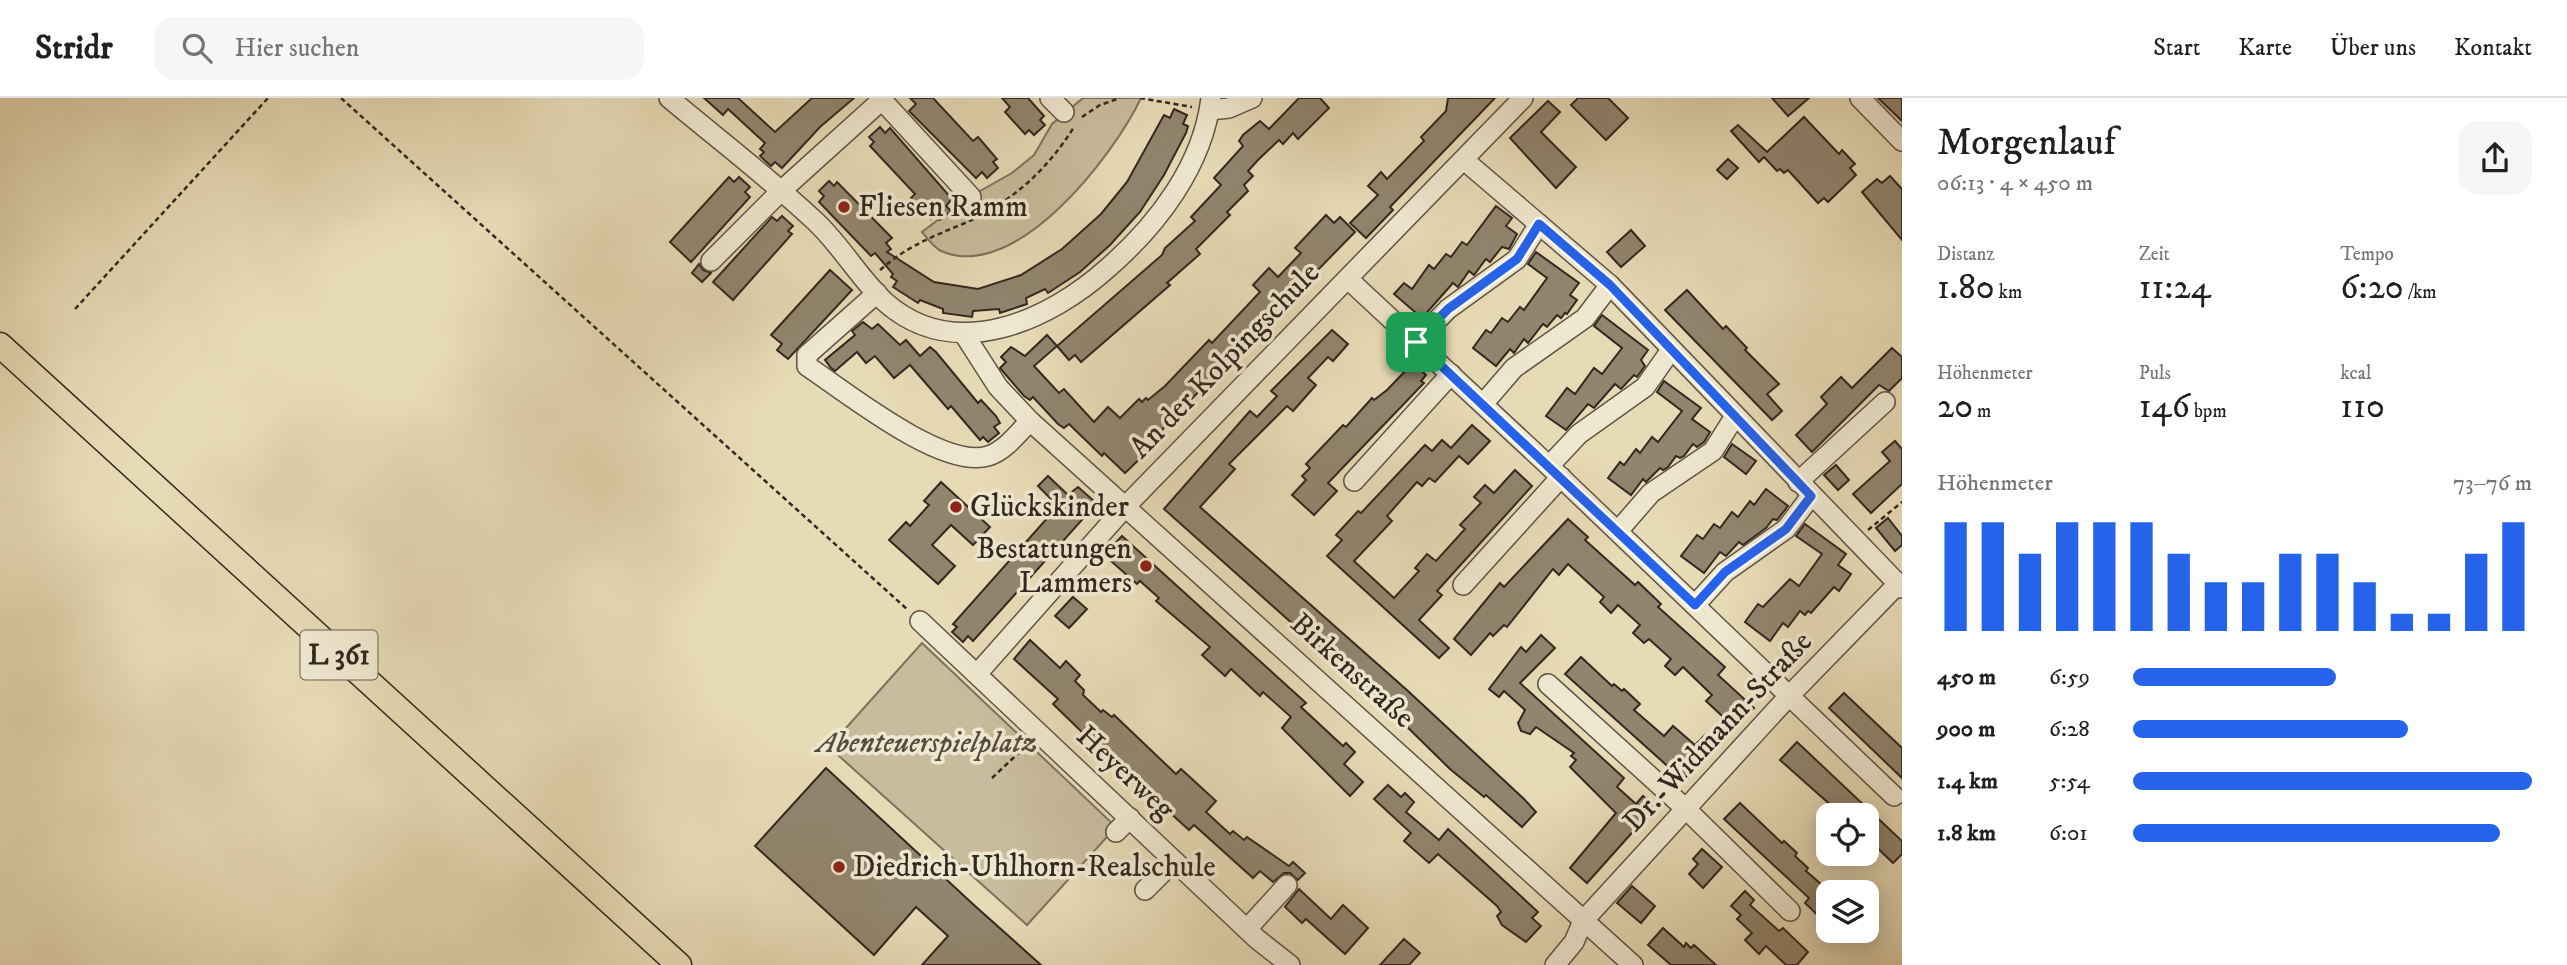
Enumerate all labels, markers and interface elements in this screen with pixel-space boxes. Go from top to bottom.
search box [154,17,644,80]
text: Stridr [35,28,112,69]
icon: search [178,29,216,67]
text: Hier suchen [234,32,359,65]
text: Start [2153,33,2200,63]
text: Karte [2238,33,2292,63]
text: Über uns [2330,33,2416,63]
text: Kontakt [2454,33,2532,63]
text: Morgenlauf [1937,119,2116,167]
button: share [2458,121,2532,195]
text: 06:13 · 4 × 450 m [1937,169,2093,198]
place label: Fliesen Ramm [858,189,1028,226]
marker: Fliesen Ramm [836,199,852,215]
text: Distanz [1937,243,1995,266]
text: Zeit [2139,243,2170,266]
text: Tempo [2340,243,2394,266]
street label: An der Kolpingschule [1122,255,1328,467]
text: 1.80 [1937,266,1995,310]
text: 11:24 [2139,266,2211,310]
text: 6:20 [2340,266,2404,310]
text: km [1995,281,2022,304]
text: /km [2404,281,2437,304]
pin [1386,312,1446,372]
icon: arrive [1397,323,1435,361]
text: Höhenmeter [1937,362,2033,385]
text: Puls [2139,362,2171,385]
text: kcal [2340,362,2372,385]
text: 20 [1937,385,1973,429]
text: 146 [2139,385,2190,429]
text: 110 [2340,385,2385,429]
text: m [1973,400,1991,423]
text: bpm [2190,400,2227,423]
text: Höhenmeter [1937,469,2053,498]
text: 73–76 m [2453,469,2532,498]
place label: Glückskinder [970,489,1129,526]
marker: Glückskinder [948,499,964,515]
place label: Bestattungen Lammers [976,531,1132,602]
marker: Bestattungen Lammers [1138,558,1154,574]
street label: Birkenstraße [1282,606,1422,736]
street label: Dr.-Widmann-Straße [1615,624,1821,840]
road number: L 361 [300,630,378,680]
text: 450 m [1937,663,1996,692]
text: 6:59 [2049,663,2090,692]
text: 900 m [1937,715,1995,744]
text: 6:28 [2049,715,2090,744]
street label: Heyerweg [1068,718,1182,828]
park label: Abenteuerspielplatz [813,725,1038,762]
text: 1.4 km [1937,767,1998,796]
text: 5:54 [2049,767,2090,796]
map controls [1816,803,1879,943]
button: locate [1816,803,1879,866]
text: 1.8 km [1937,819,1996,848]
text: 6:01 [2049,819,2088,848]
place label: Diedrich-Uhlhorn-Realschule [853,849,1216,886]
marker: Diedrich-Uhlhorn-Realschule [831,859,847,875]
button: layers [1816,880,1879,943]

